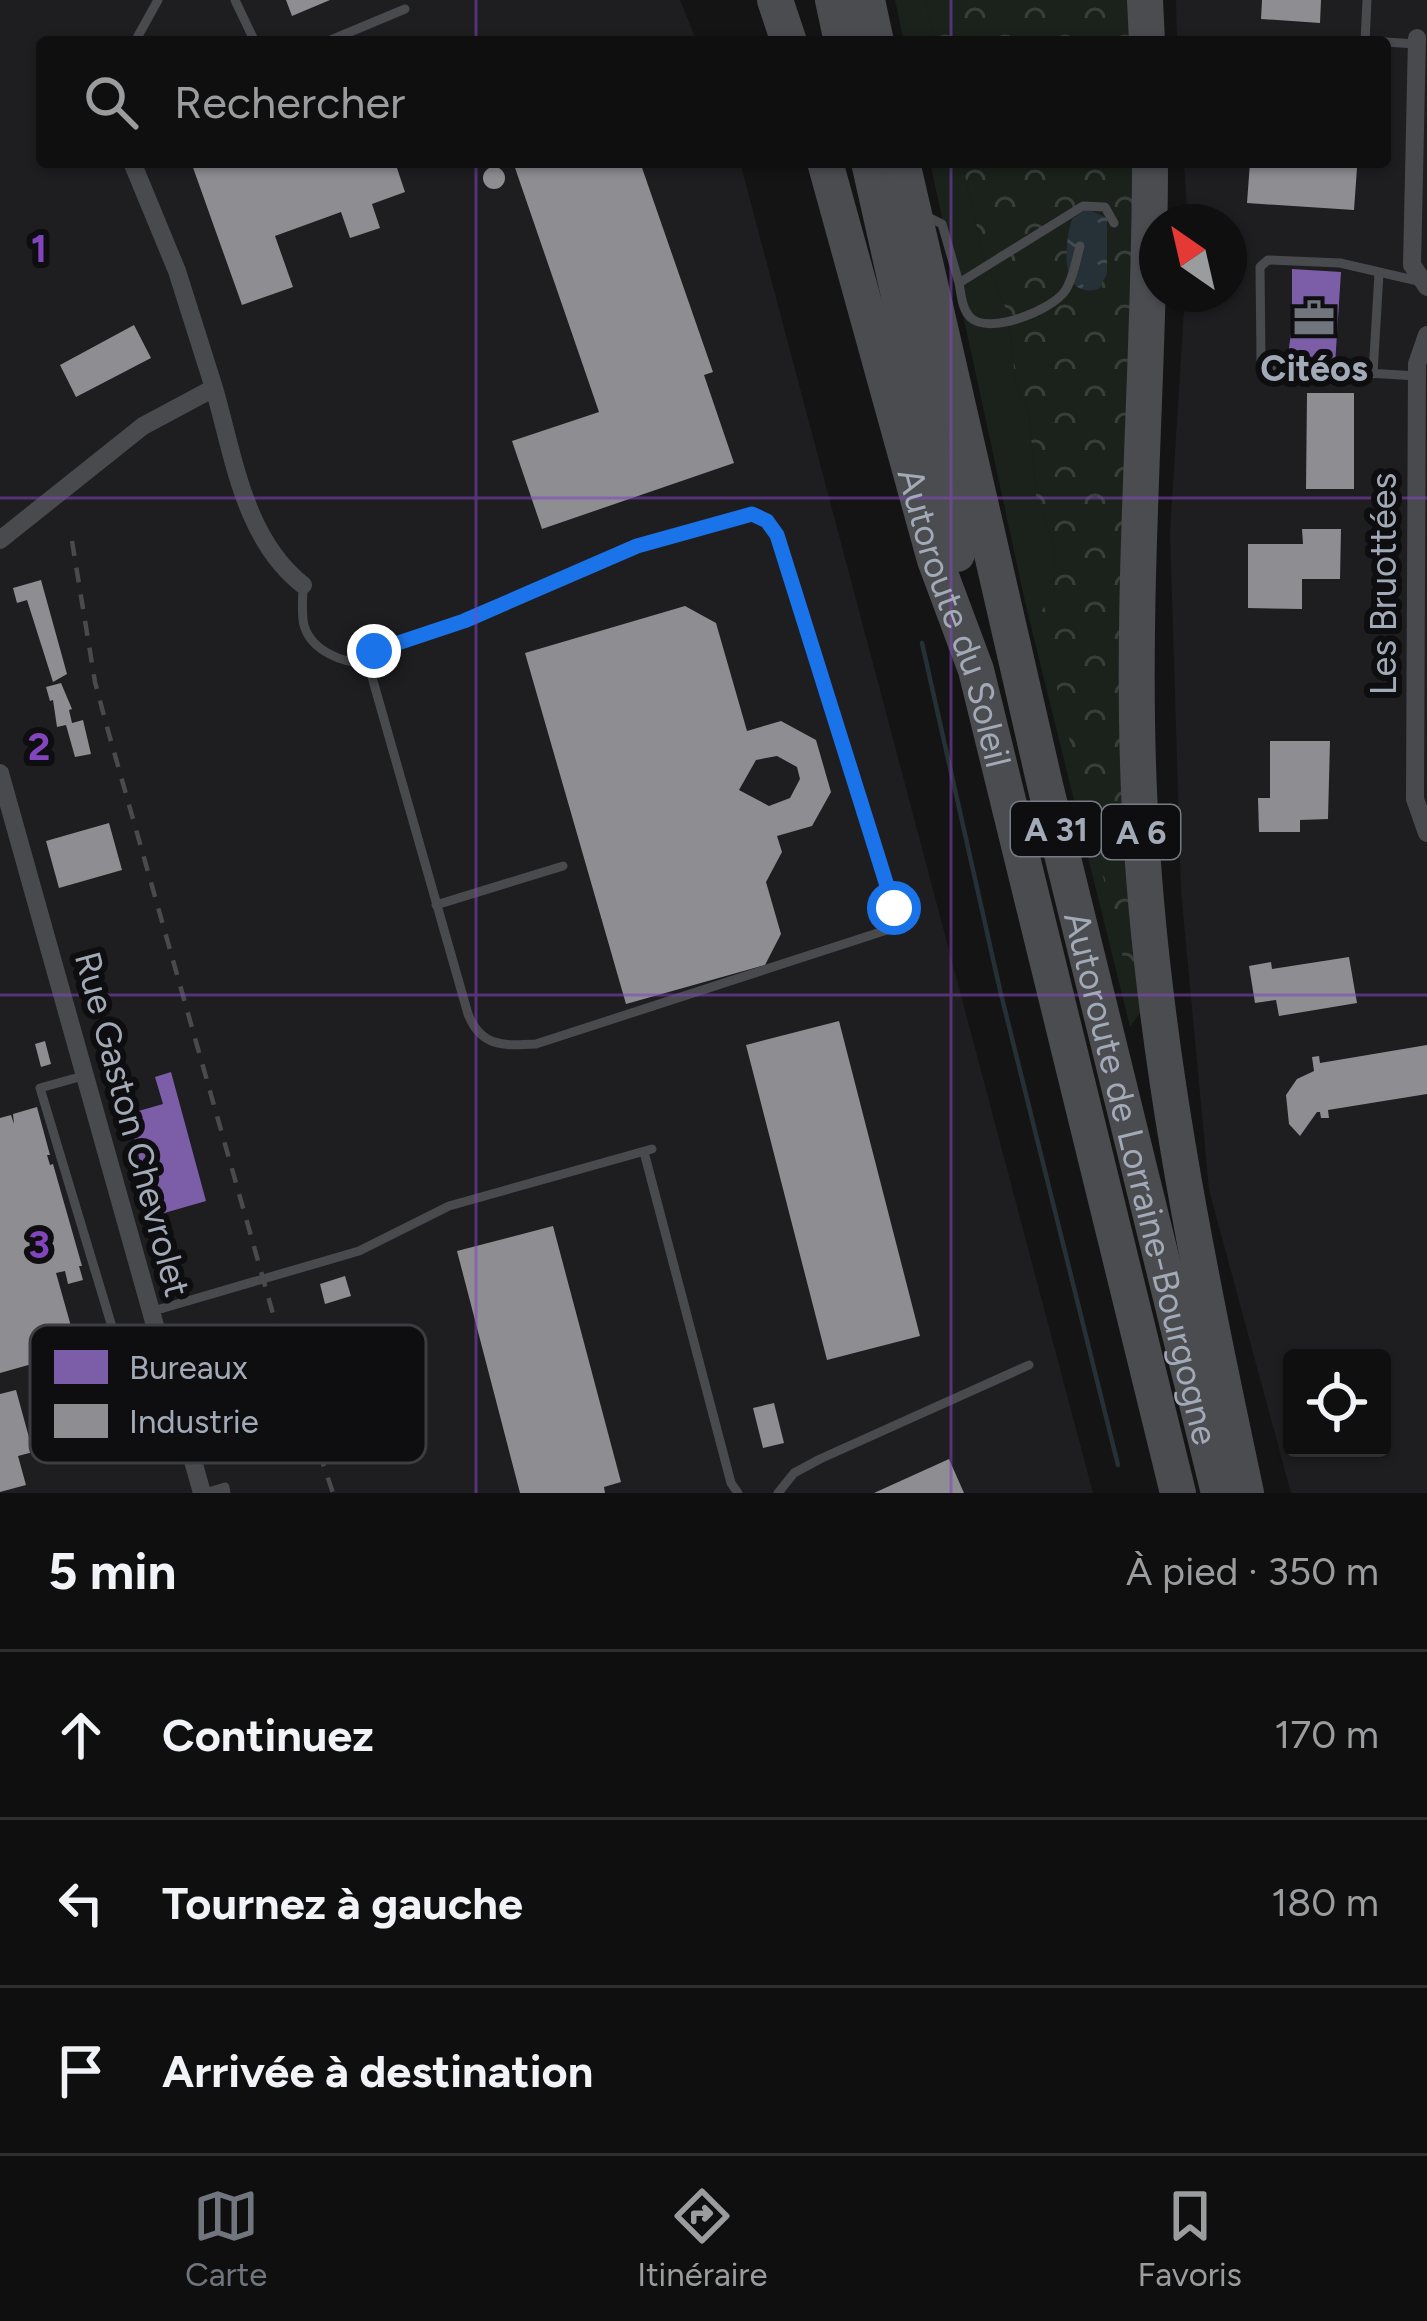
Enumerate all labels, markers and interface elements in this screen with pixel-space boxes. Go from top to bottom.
search box [36,36,1391,168]
icon: search [78,69,144,135]
text: Rechercher [174,75,405,129]
north arrow [1139,204,1247,312]
text: 1 [31,225,47,272]
office icon: Citéos [1291,295,1337,341]
place label: Citéos [1260,347,1368,390]
street label: Autoroute du Soleil [889,463,1020,772]
street label: Les Bruottées [1362,473,1405,695]
route end [347,624,401,678]
text: 2 [28,723,50,770]
road number: A 31 [1011,802,1101,856]
road number: A 6 [1102,805,1180,859]
route start [867,881,921,935]
street label: Autoroute de Lorraine-Bourgogne [1055,907,1227,1449]
street label: Rue Gaston Chevrolet [66,947,199,1301]
text: 3 [28,1221,50,1268]
legend [30,1325,426,1463]
text: Bureaux [129,1348,248,1387]
map controls [1283,1349,1391,1457]
button: locate [1283,1349,1391,1457]
text: Industrie [129,1402,259,1441]
text: 5 min [48,1541,177,1602]
text: À pied · 350 m [1126,1548,1379,1595]
icon: ahead [48,1702,114,1768]
text: Continuez [162,1708,374,1762]
text: 170 m [1274,1711,1379,1758]
icon: left [48,1870,114,1936]
text: Tournez à gauche [162,1876,523,1930]
text: 180 m [1271,1879,1379,1926]
icon: arrive [48,2038,114,2104]
text: Arrivée à destination [162,2044,593,2098]
tab: Carte [185,2183,267,2294]
tab: Itinéraire [637,2183,768,2294]
tab: Favoris [1138,2183,1242,2294]

